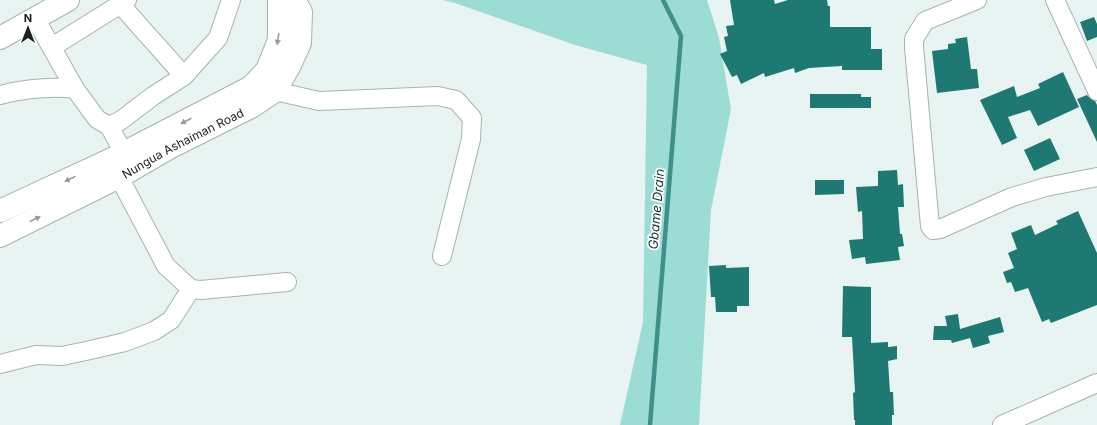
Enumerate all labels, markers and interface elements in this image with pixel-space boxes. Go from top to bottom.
north arrow [8,8,48,48]
text: N [24,11,32,25]
one-way arrow [275,33,281,45]
street label: Nungua Ashaiman Road [119,104,246,181]
one-way arrow [180,117,192,124]
water label: Gbame Drain [644,168,668,250]
one-way arrow [64,176,75,182]
one-way arrow [29,216,41,222]

